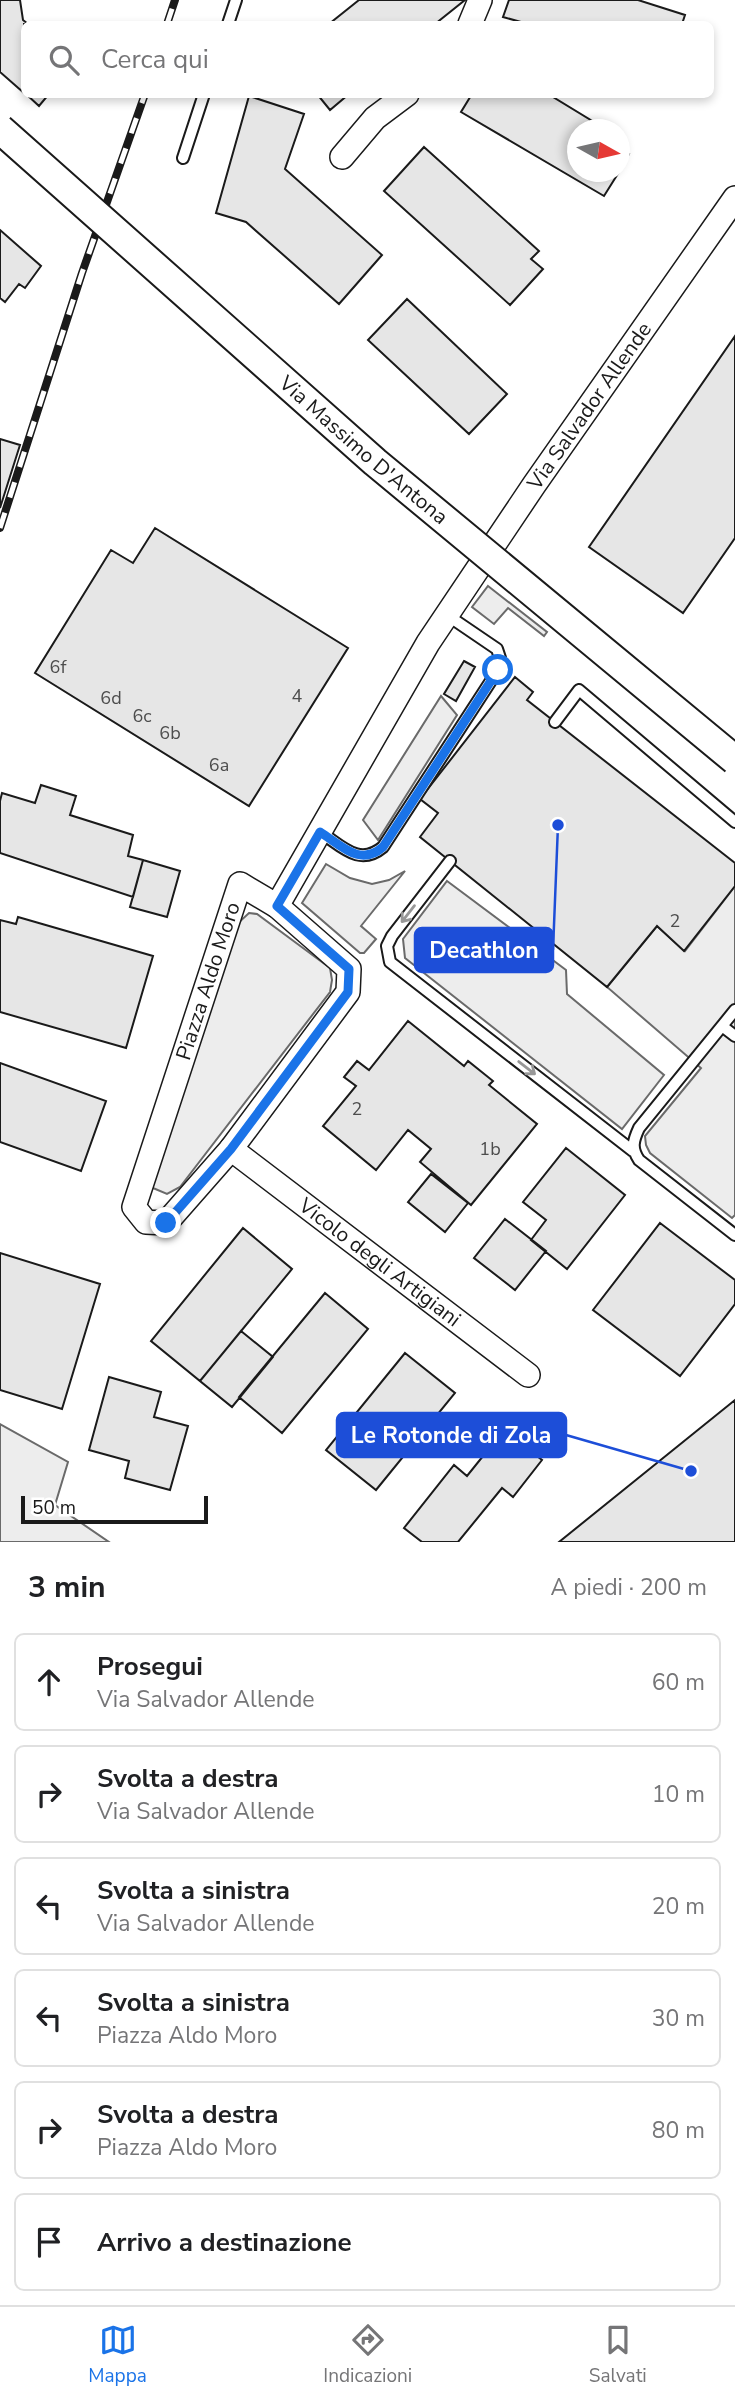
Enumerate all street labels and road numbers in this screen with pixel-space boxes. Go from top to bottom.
street label: Via Salvador Allende [520,317,658,496]
street label: Via Massimo D'Antona [272,369,454,531]
street label: Piazza Aldo Moro [169,898,247,1064]
street label: Vicolo degli Artigiani [292,1191,467,1333]

